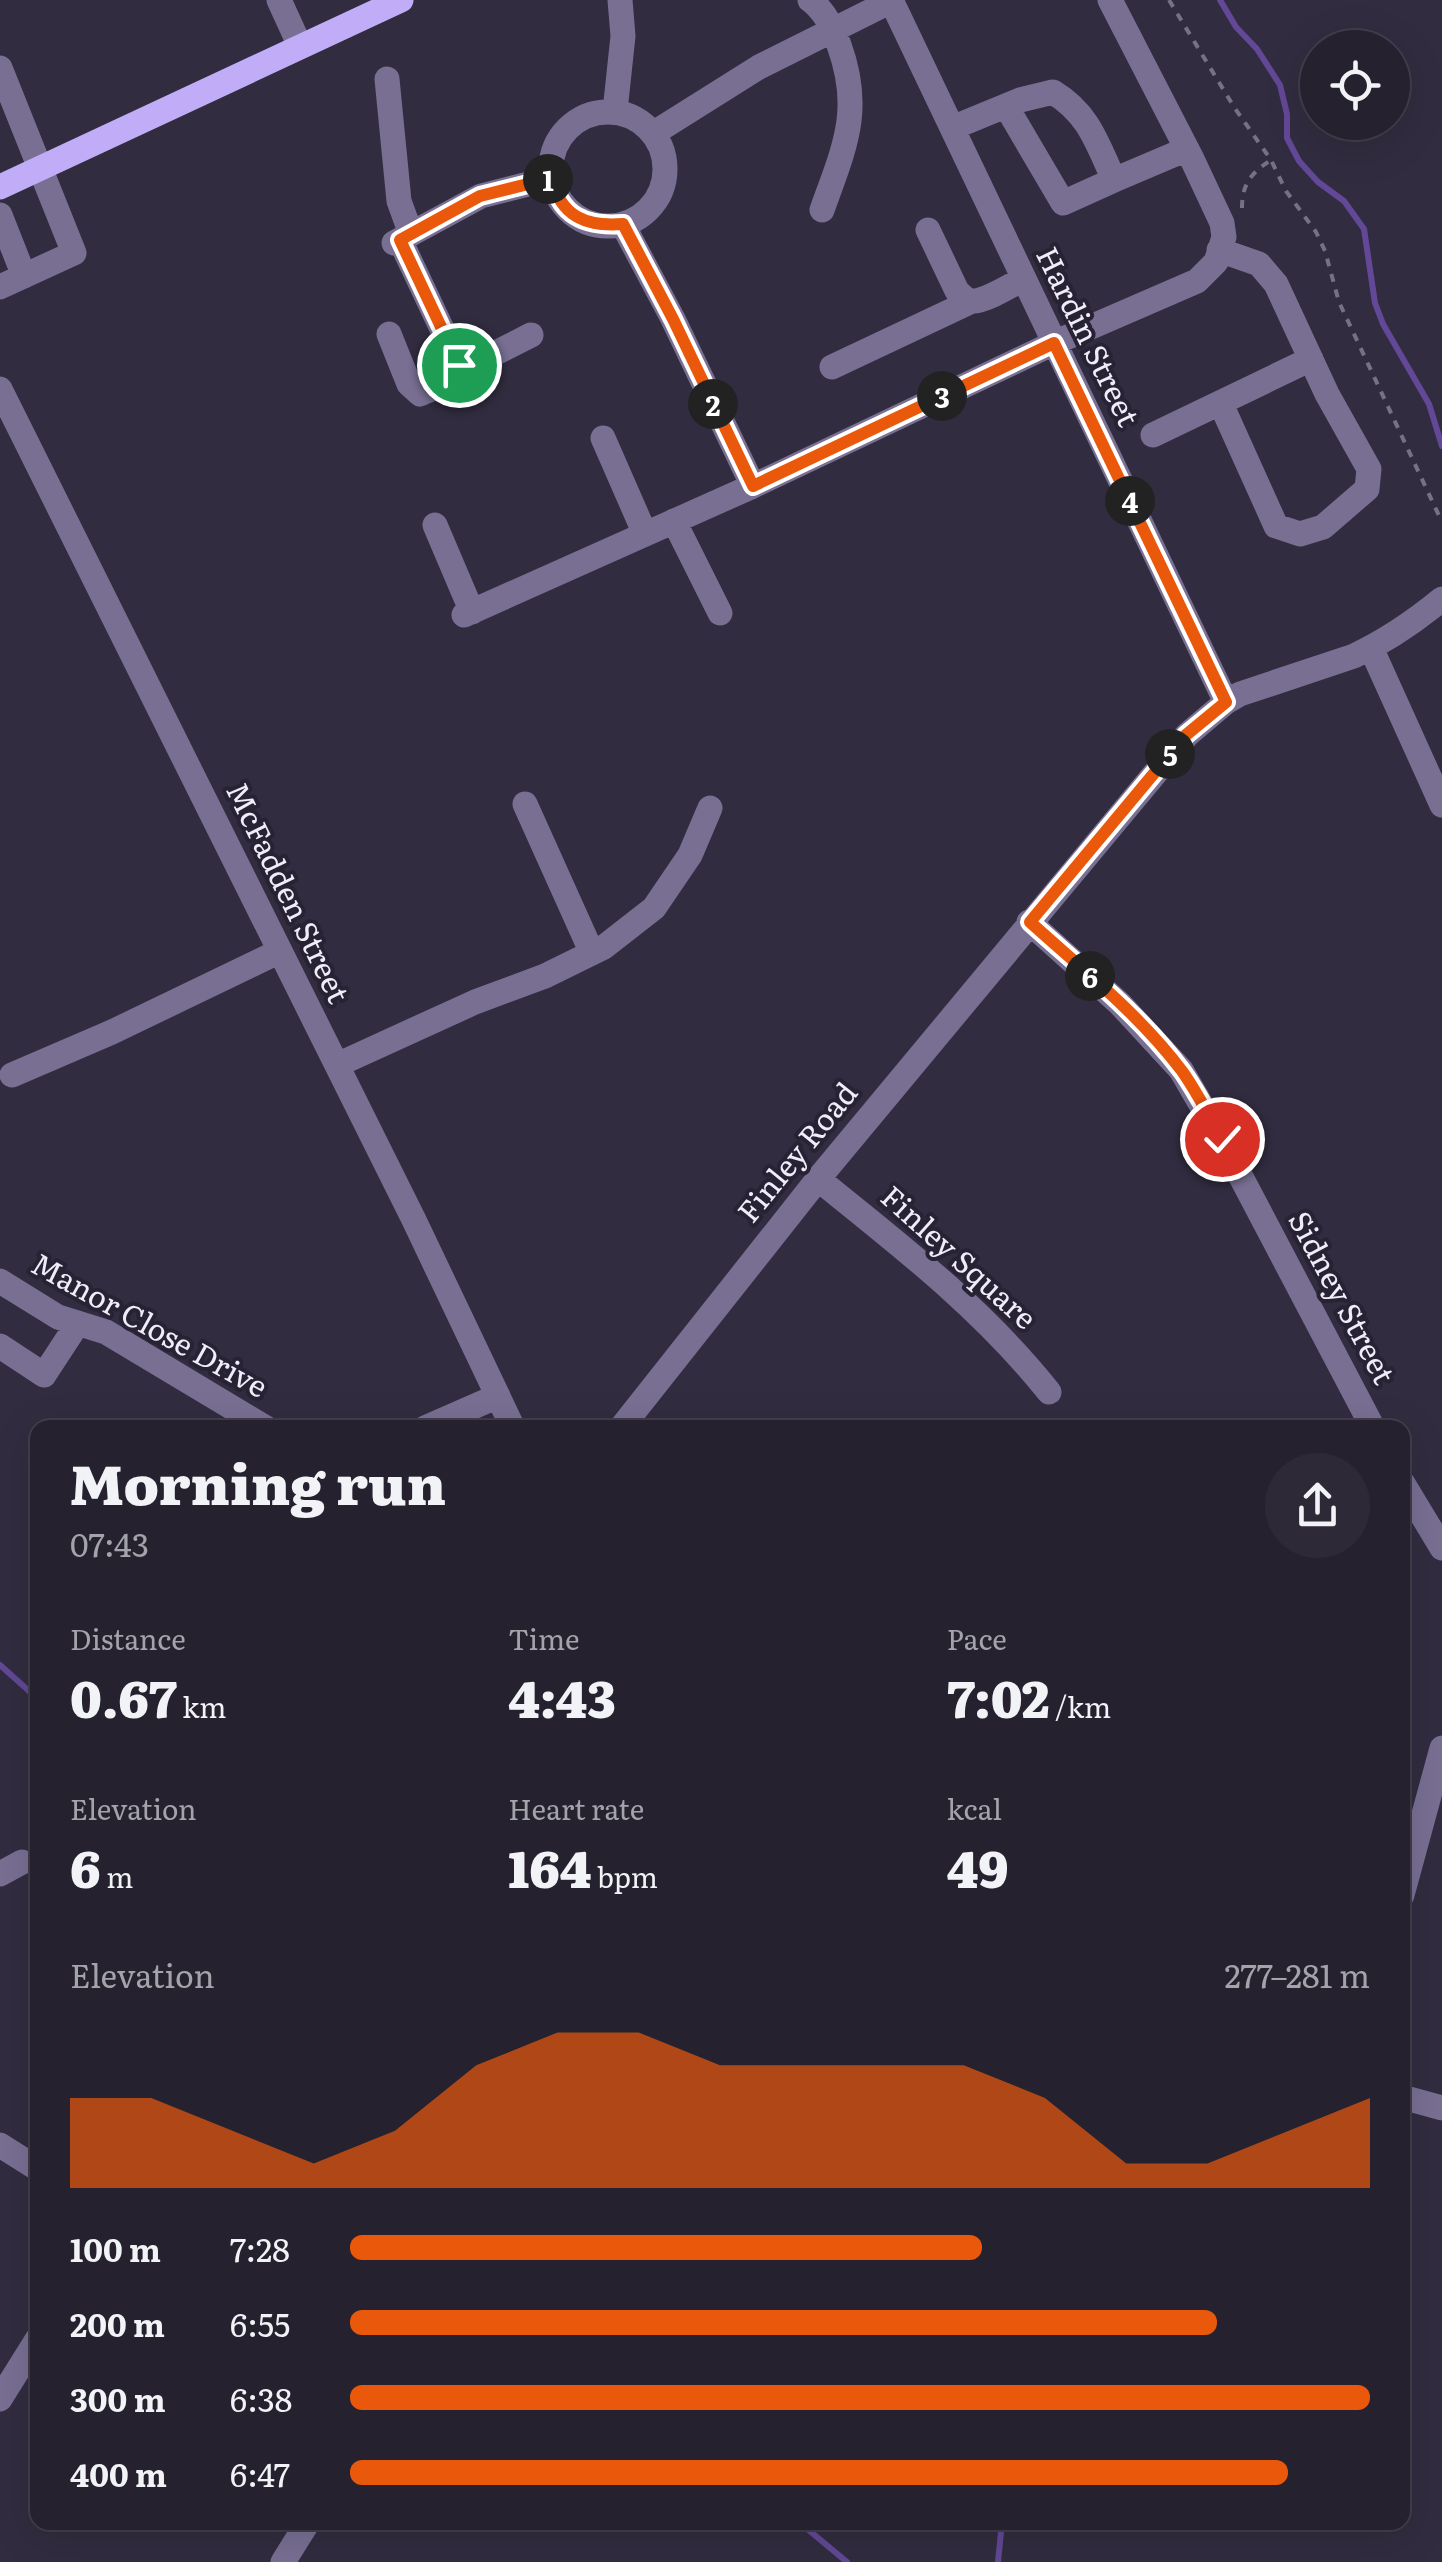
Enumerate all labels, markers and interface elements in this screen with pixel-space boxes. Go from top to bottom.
map controls [1300,30,1410,140]
button: locate [1300,30,1410,140]
pin: 1 [523,154,573,204]
text: 1 [542,158,554,200]
street label: Hardin Street [1027,238,1152,433]
pin [417,323,502,408]
icon: arrive [432,338,487,393]
pin: 3 [917,371,967,421]
text: 3 [934,375,950,417]
pin: 2 [688,379,738,429]
text: 2 [705,383,721,425]
pin: 4 [1105,476,1155,526]
text: 4 [1122,480,1138,522]
pin: 5 [1145,729,1195,779]
text: 5 [1162,733,1178,775]
street label: McFadden Street [217,774,362,1010]
pin: 6 [1065,951,1115,1001]
text: 6 [1082,955,1098,997]
street label: Finley Road [725,1072,866,1231]
pin [1180,1097,1265,1182]
icon: check [1195,1112,1250,1167]
street label: Finley Square [872,1174,1048,1338]
street label: Sidney Street [1280,1202,1408,1391]
street label: Manor Close Drive [24,1240,277,1407]
text: Morning run [70,1440,446,1522]
button: share [1265,1453,1370,1558]
text: 07:43 [70,1519,149,1567]
text: Distance [70,1617,186,1659]
text: Time [508,1617,580,1659]
text: Pace [947,1617,1007,1659]
text: 0.67 [70,1659,177,1733]
text: 4:43 [508,1659,616,1733]
text: 7:02 [947,1659,1049,1733]
text: km [177,1685,226,1727]
text: /km [1049,1685,1111,1727]
text: Elevation [70,1787,197,1829]
text: Heart rate [508,1787,644,1829]
text: kcal [947,1787,1002,1829]
text: 6 [70,1829,101,1903]
text: 164 [508,1829,591,1903]
text: 49 [947,1829,1009,1903]
text: m [101,1855,133,1897]
text: bpm [591,1855,658,1897]
text: Elevation [70,1950,215,1998]
text: 277–281 m [1225,1950,1370,1998]
text: 100 m [70,2224,161,2272]
text: 7:28 [230,2224,290,2272]
text: 200 m [70,2299,165,2347]
text: 6:55 [230,2299,290,2347]
text: 300 m [70,2374,166,2422]
text: 6:38 [230,2374,293,2422]
text: 400 m [70,2449,167,2497]
text: 6:47 [230,2449,290,2497]

